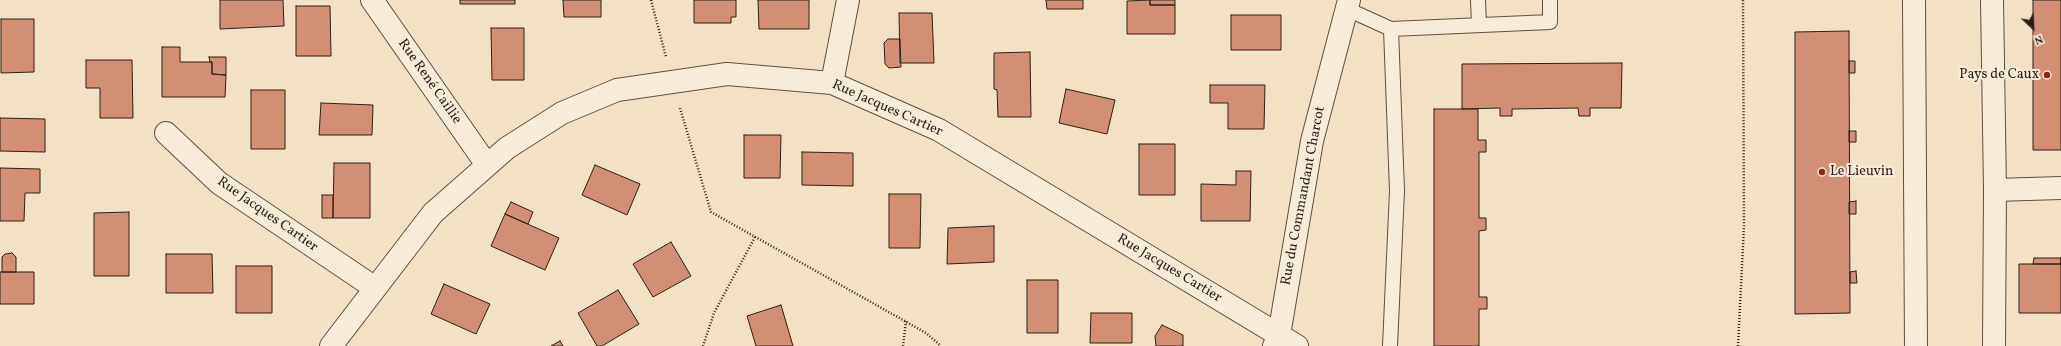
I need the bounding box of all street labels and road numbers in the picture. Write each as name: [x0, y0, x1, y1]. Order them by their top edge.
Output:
street label: Rue René Caillie: [393, 36, 465, 128]
street label: Rue Jacques Cartier: [829, 77, 945, 141]
street label: Rue du Commandant Charcot: [1278, 105, 1330, 287]
street label: Rue Jacques Cartier: [213, 174, 321, 256]
street label: Rue Jacques Cartier: [1114, 231, 1224, 307]

